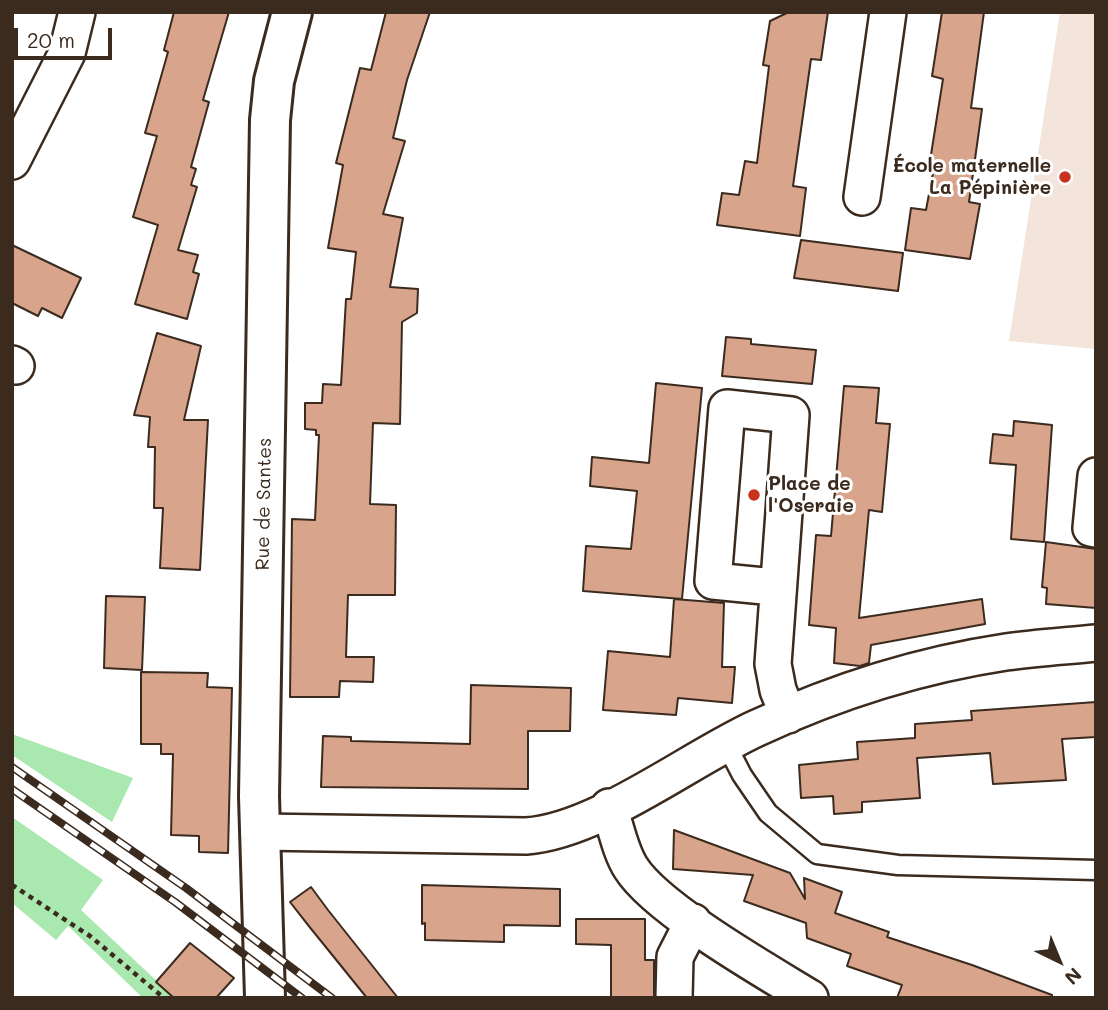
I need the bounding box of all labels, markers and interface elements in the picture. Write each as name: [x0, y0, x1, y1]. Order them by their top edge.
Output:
scale bar: [18, 14, 116, 58]
text: 20 m: [27, 26, 75, 53]
place label: École maternelle La Pépinière: [892, 155, 1051, 199]
marker: École maternelle La Pépinière: [1057, 169, 1073, 185]
street label: Rue de Santes: [251, 437, 277, 571]
place label: Place de l'Oseraie: [768, 473, 854, 517]
marker: Place de l'Oseraie: [746, 487, 762, 503]
north arrow: [1024, 926, 1094, 996]
text: N: [1060, 963, 1087, 991]

